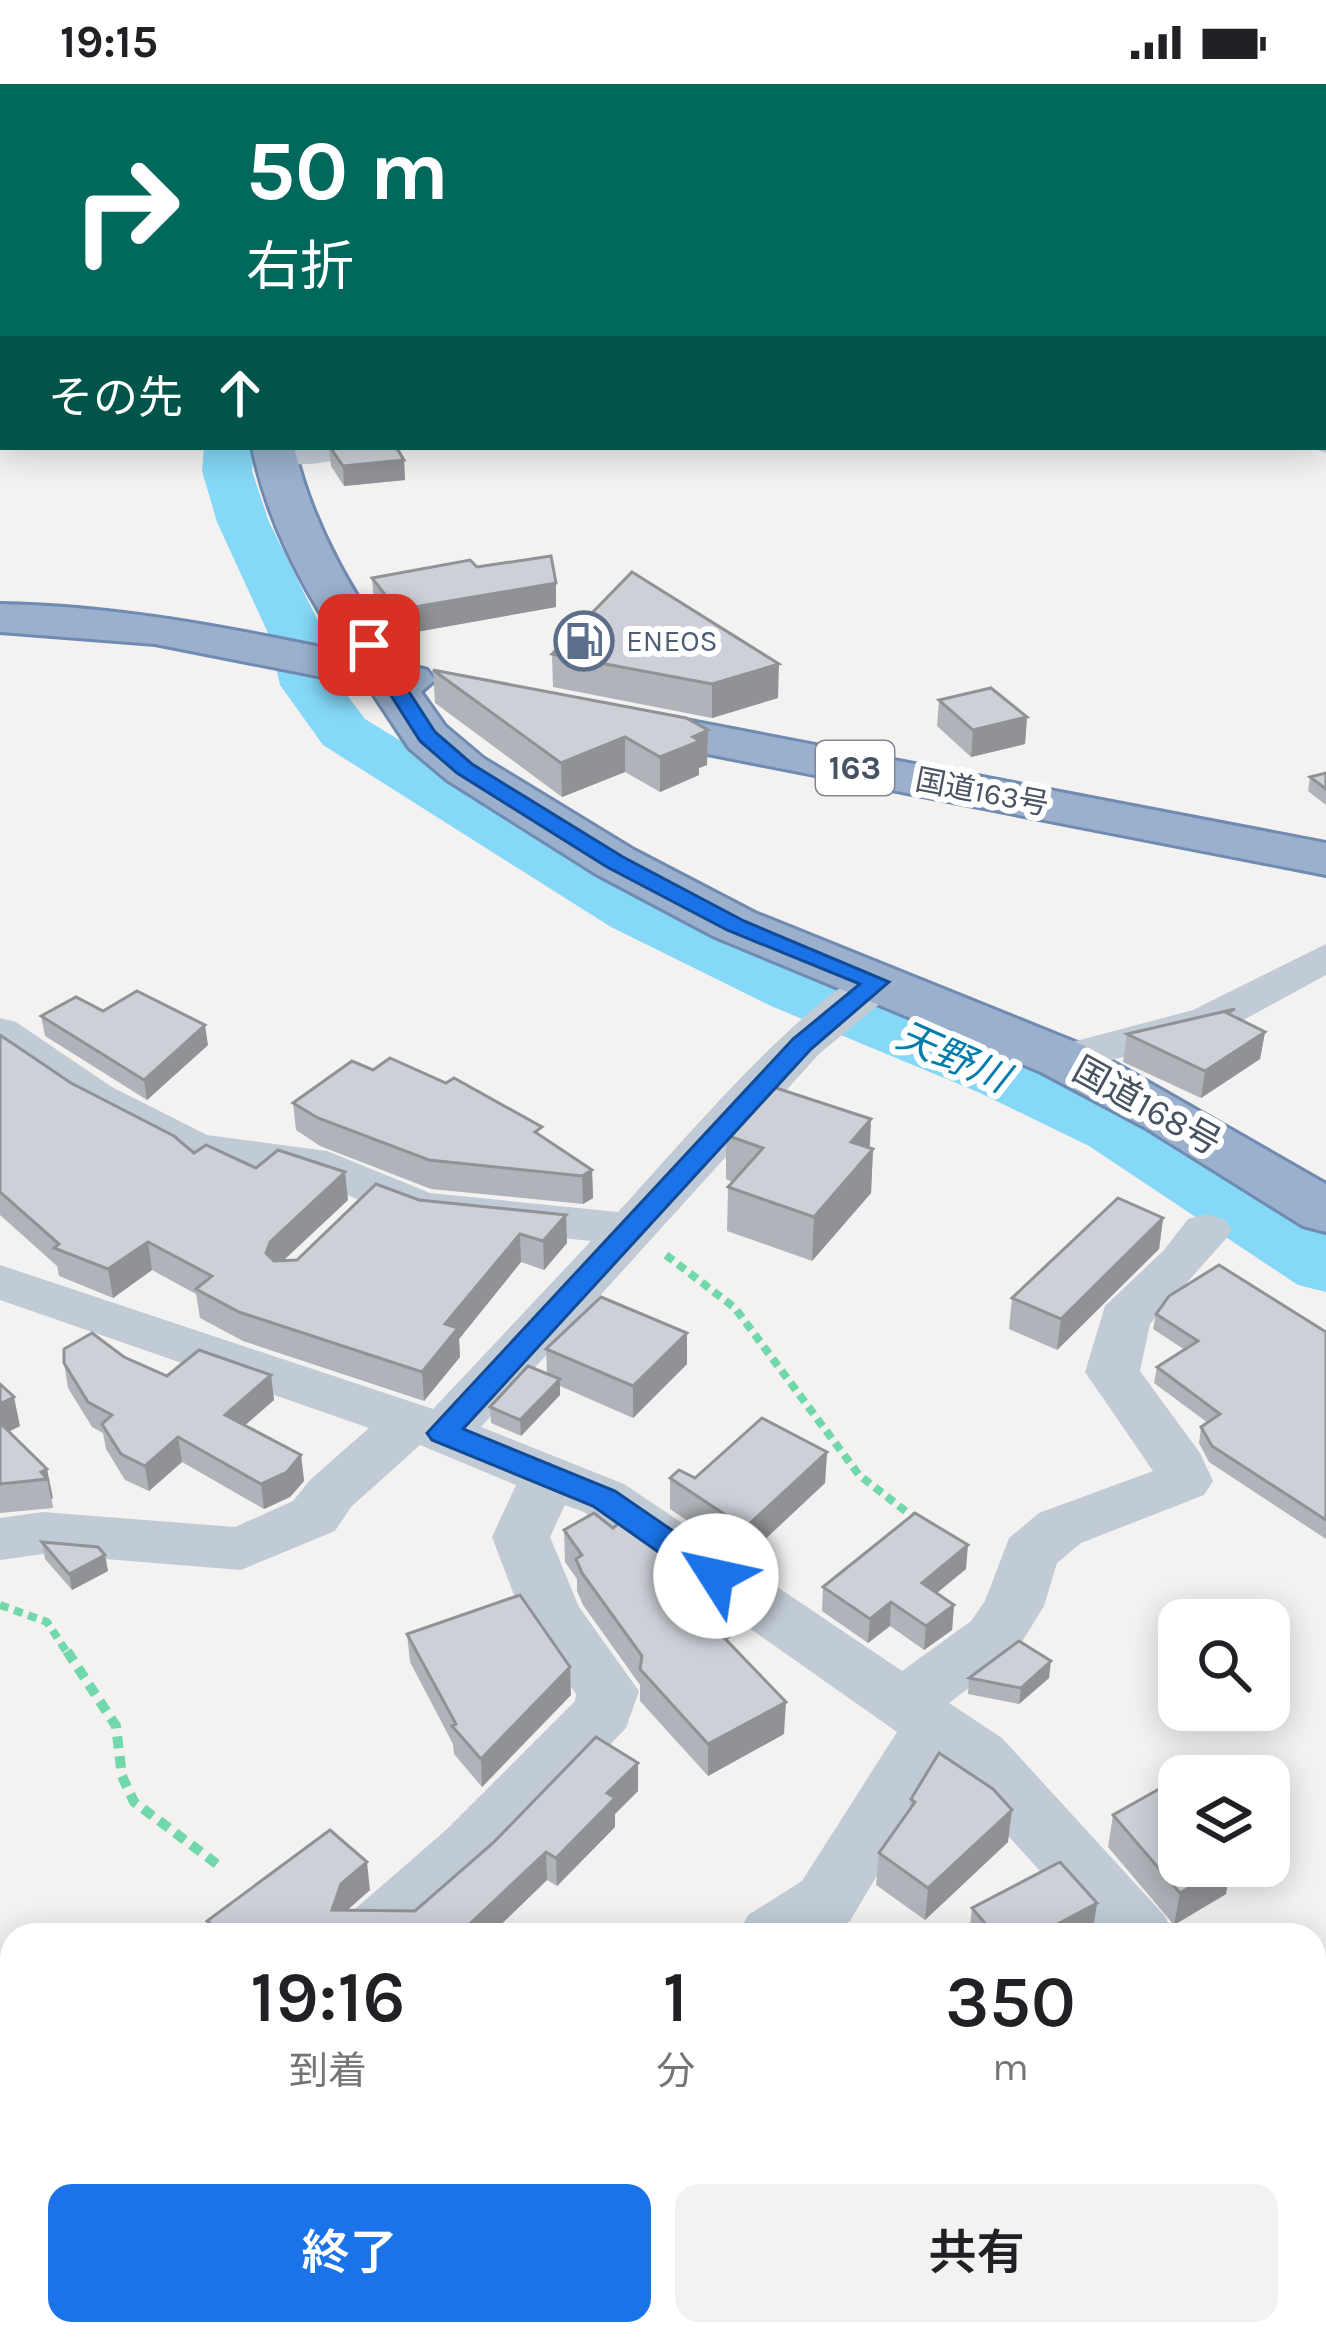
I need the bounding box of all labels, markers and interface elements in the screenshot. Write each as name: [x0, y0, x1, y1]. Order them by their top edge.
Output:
text: 19:15: [60, 16, 158, 68]
text: 50 m: [246, 122, 449, 220]
icon: right: [48, 132, 204, 288]
text: 右折: [246, 235, 354, 299]
icon: ahead: [207, 360, 273, 426]
text: その先: [48, 372, 183, 424]
pin: [318, 594, 420, 696]
fuel station icon: ENEOS: [553, 610, 615, 672]
icon: arrive: [336, 612, 402, 678]
place label: ENEOS: [626, 623, 718, 659]
road number: 163: [816, 741, 894, 795]
street label: 国道163号: [912, 761, 1052, 823]
water label: 天野川: [890, 1012, 1019, 1103]
street label: 国道168号: [1066, 1048, 1228, 1164]
position arrow: [653, 1513, 779, 1639]
map controls: [1158, 1599, 1290, 1887]
button: search: [1158, 1599, 1290, 1731]
button: layers: [1158, 1755, 1290, 1887]
text: 19:16: [250, 1955, 406, 2039]
text: 1: [663, 1955, 688, 2039]
text: 350: [945, 1960, 1076, 2044]
text: m: [992, 2044, 1029, 2090]
text: 到着: [289, 2048, 367, 2094]
text: 分: [656, 2048, 695, 2094]
button: 終了: [48, 2184, 651, 2322]
button: 共有: [675, 2184, 1278, 2322]

